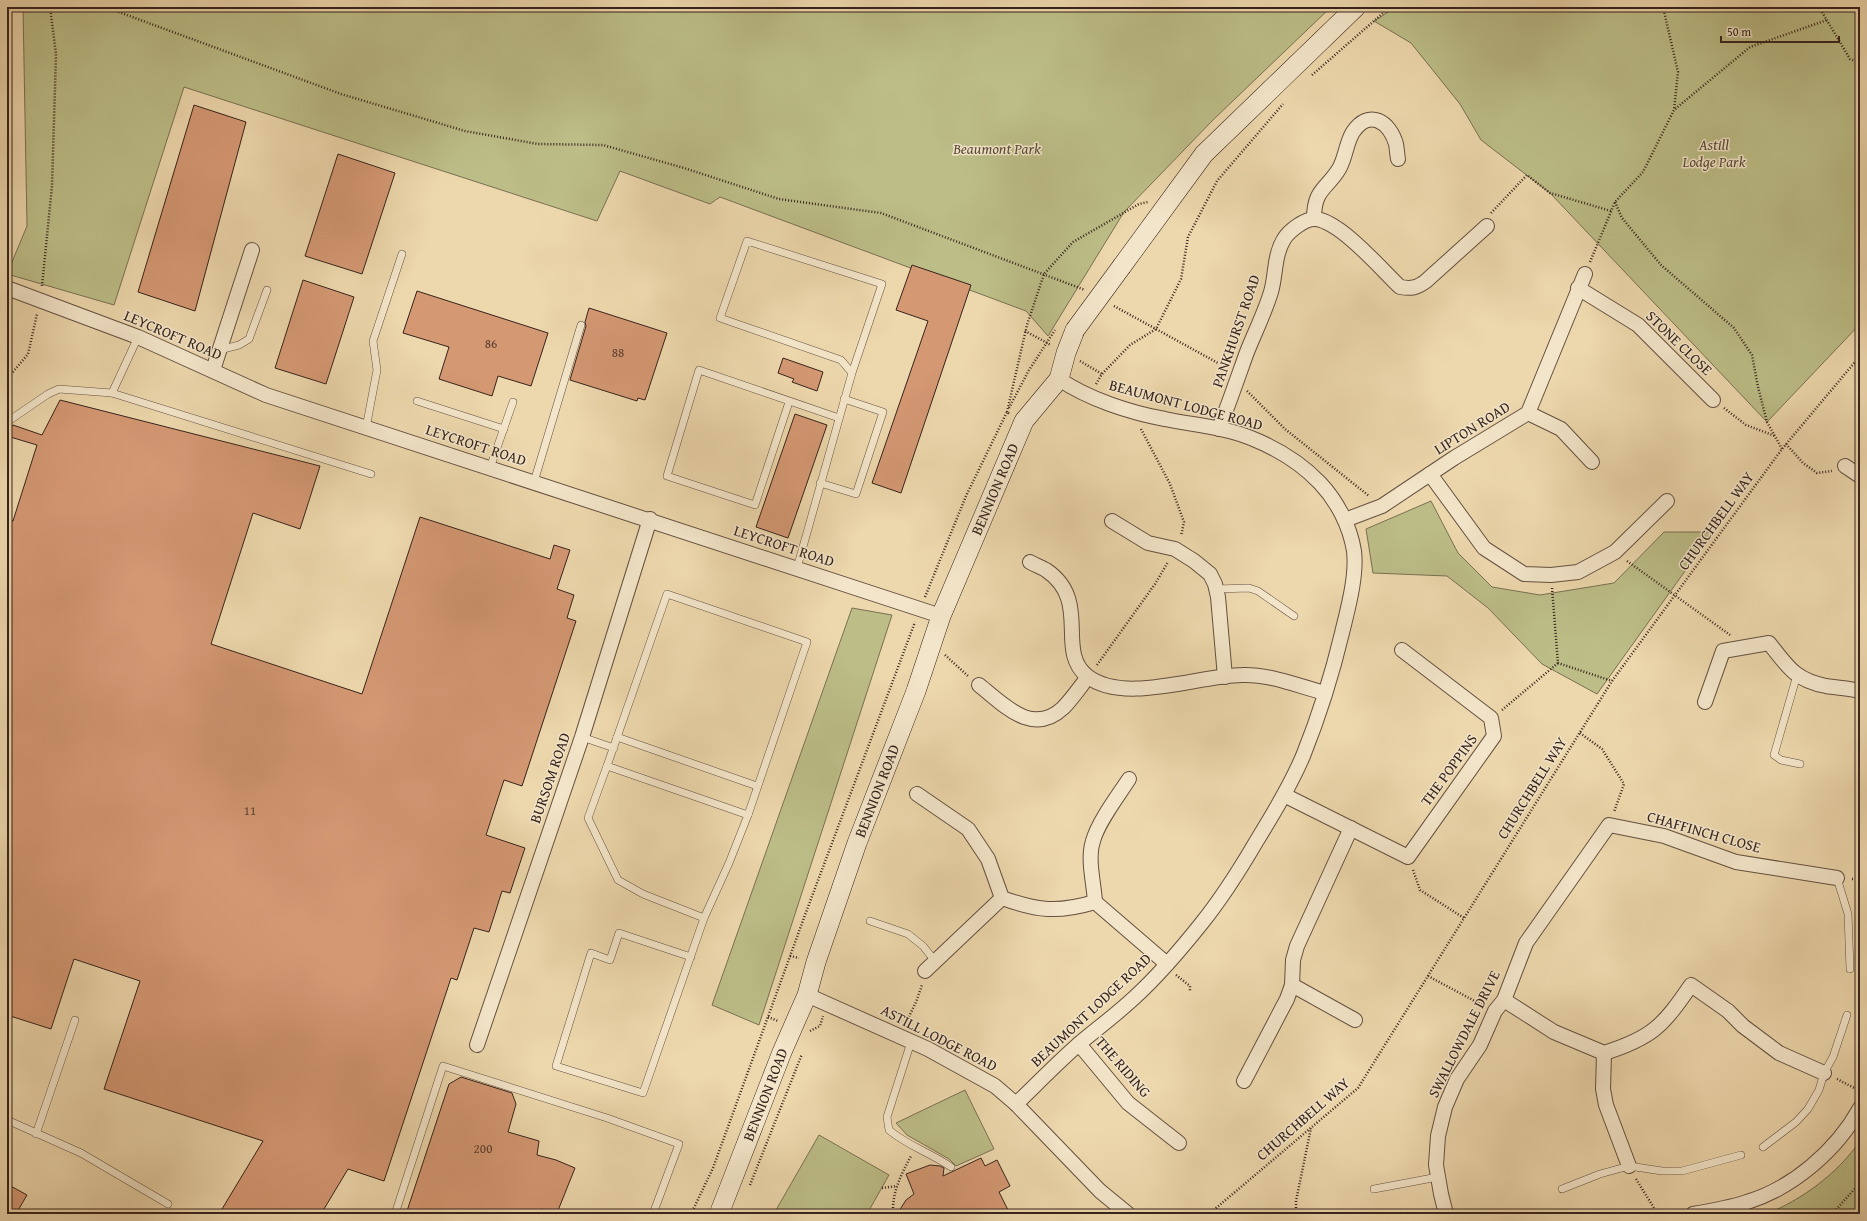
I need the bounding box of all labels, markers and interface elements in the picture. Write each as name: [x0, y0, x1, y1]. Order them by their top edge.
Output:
scale bar: [1721, 18, 1839, 44]
text: 50 m: [1727, 23, 1751, 40]
park label: Astill Lodge Park: [1681, 134, 1746, 172]
park label: Beaumont Park: [952, 138, 1041, 159]
street label: PANKHURST ROAD: [1206, 272, 1265, 390]
street label: LEYCROFT ROAD: [121, 304, 225, 365]
street label: STONE CLOSE: [1641, 306, 1718, 380]
house number: 86: [485, 334, 497, 353]
house number: 88: [612, 343, 624, 362]
street label: BEAUMONT LODGE ROAD: [1107, 374, 1265, 435]
street label: LIPTON ROAD: [1430, 396, 1514, 459]
street label: LEYCROFT ROAD: [423, 418, 529, 471]
street label: BENNION ROAD: [966, 440, 1023, 538]
street label: CHURCHBELL WAY: [1673, 467, 1759, 574]
street label: LEYCROFT ROAD: [731, 519, 837, 572]
street label: THE POPPINS: [1415, 729, 1482, 810]
street label: BURSOM ROAD: [524, 730, 575, 826]
street label: CHURCHBELL WAY: [1492, 733, 1572, 843]
street label: BENNION ROAD: [849, 741, 904, 840]
house number: 11: [244, 801, 256, 820]
street label: CHAFFINCH CLOSE: [1645, 805, 1764, 858]
street label: BEAUMONT LODGE ROAD: [1026, 948, 1156, 1071]
street label: SWALLOWDALE DRIVE: [1422, 966, 1505, 1101]
street label: ASTILL LODGE ROAD: [877, 999, 1001, 1076]
street label: THE RIDING: [1091, 1032, 1156, 1102]
street label: BENNION ROAD: [737, 1045, 793, 1144]
street label: CHURCHBELL WAY: [1252, 1072, 1354, 1165]
house number: 200: [474, 1139, 492, 1158]

